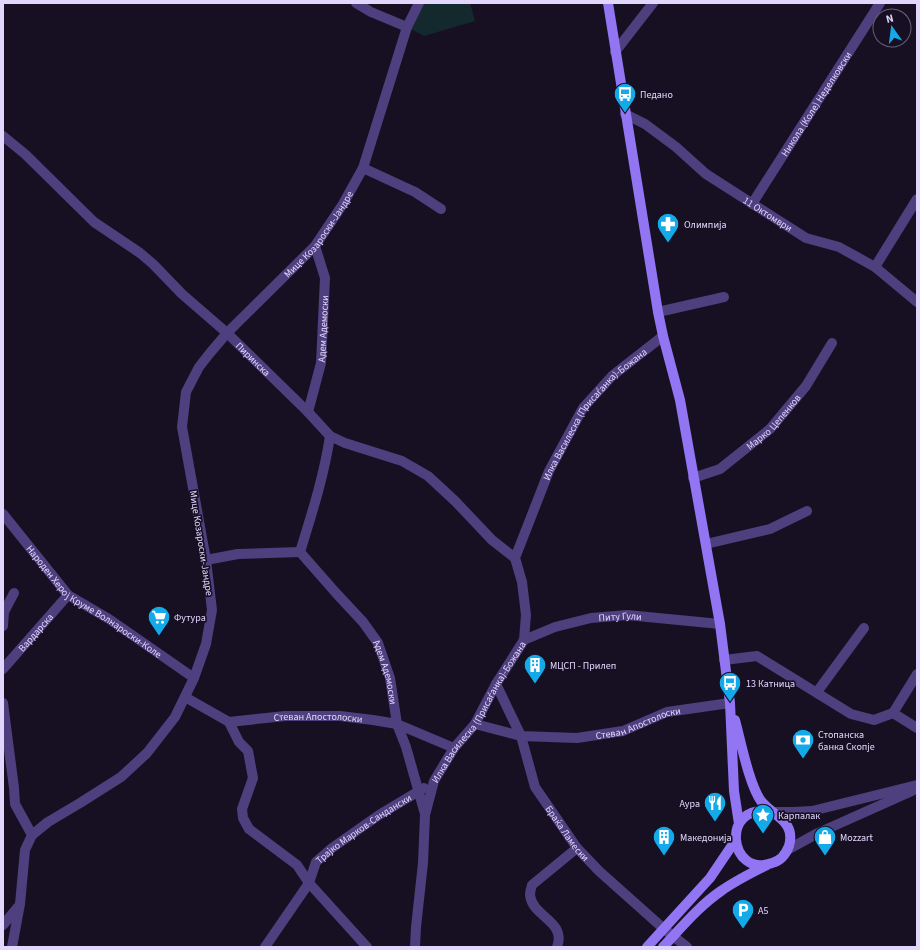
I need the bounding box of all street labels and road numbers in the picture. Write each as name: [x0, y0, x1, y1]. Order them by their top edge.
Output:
street label: Никола (Коле) Неделковски: [778, 49, 855, 159]
street label: Мице Козароски-Јандре: [281, 189, 357, 281]
street label: 11 Октомври: [740, 194, 795, 236]
street label: Адем Адемоски: [315, 295, 332, 363]
street label: Пиринска: [232, 339, 273, 380]
street label: Илка Василеска (Присаѓанка)-Божана: [540, 345, 650, 483]
street label: Марко Цепенков: [744, 391, 804, 453]
street label: Мице Козароски-Јандре: [186, 489, 216, 597]
street label: Народен Херој Круме Волнароски-Коле: [23, 542, 164, 662]
street label: Питу Гули: [598, 609, 642, 625]
street label: Вардарска: [15, 611, 57, 655]
street label: Адем Адемоски: [369, 637, 400, 706]
street label: Илка Василеска (Присаѓанка)-Божана: [428, 639, 529, 786]
street label: Стеван Апостолоски: [595, 704, 682, 743]
street label: Стеван Апостолоски: [273, 710, 363, 727]
street label: Трајко Марков-Сандански: [313, 791, 414, 867]
street label: Браќа Ламески: [542, 803, 592, 865]

